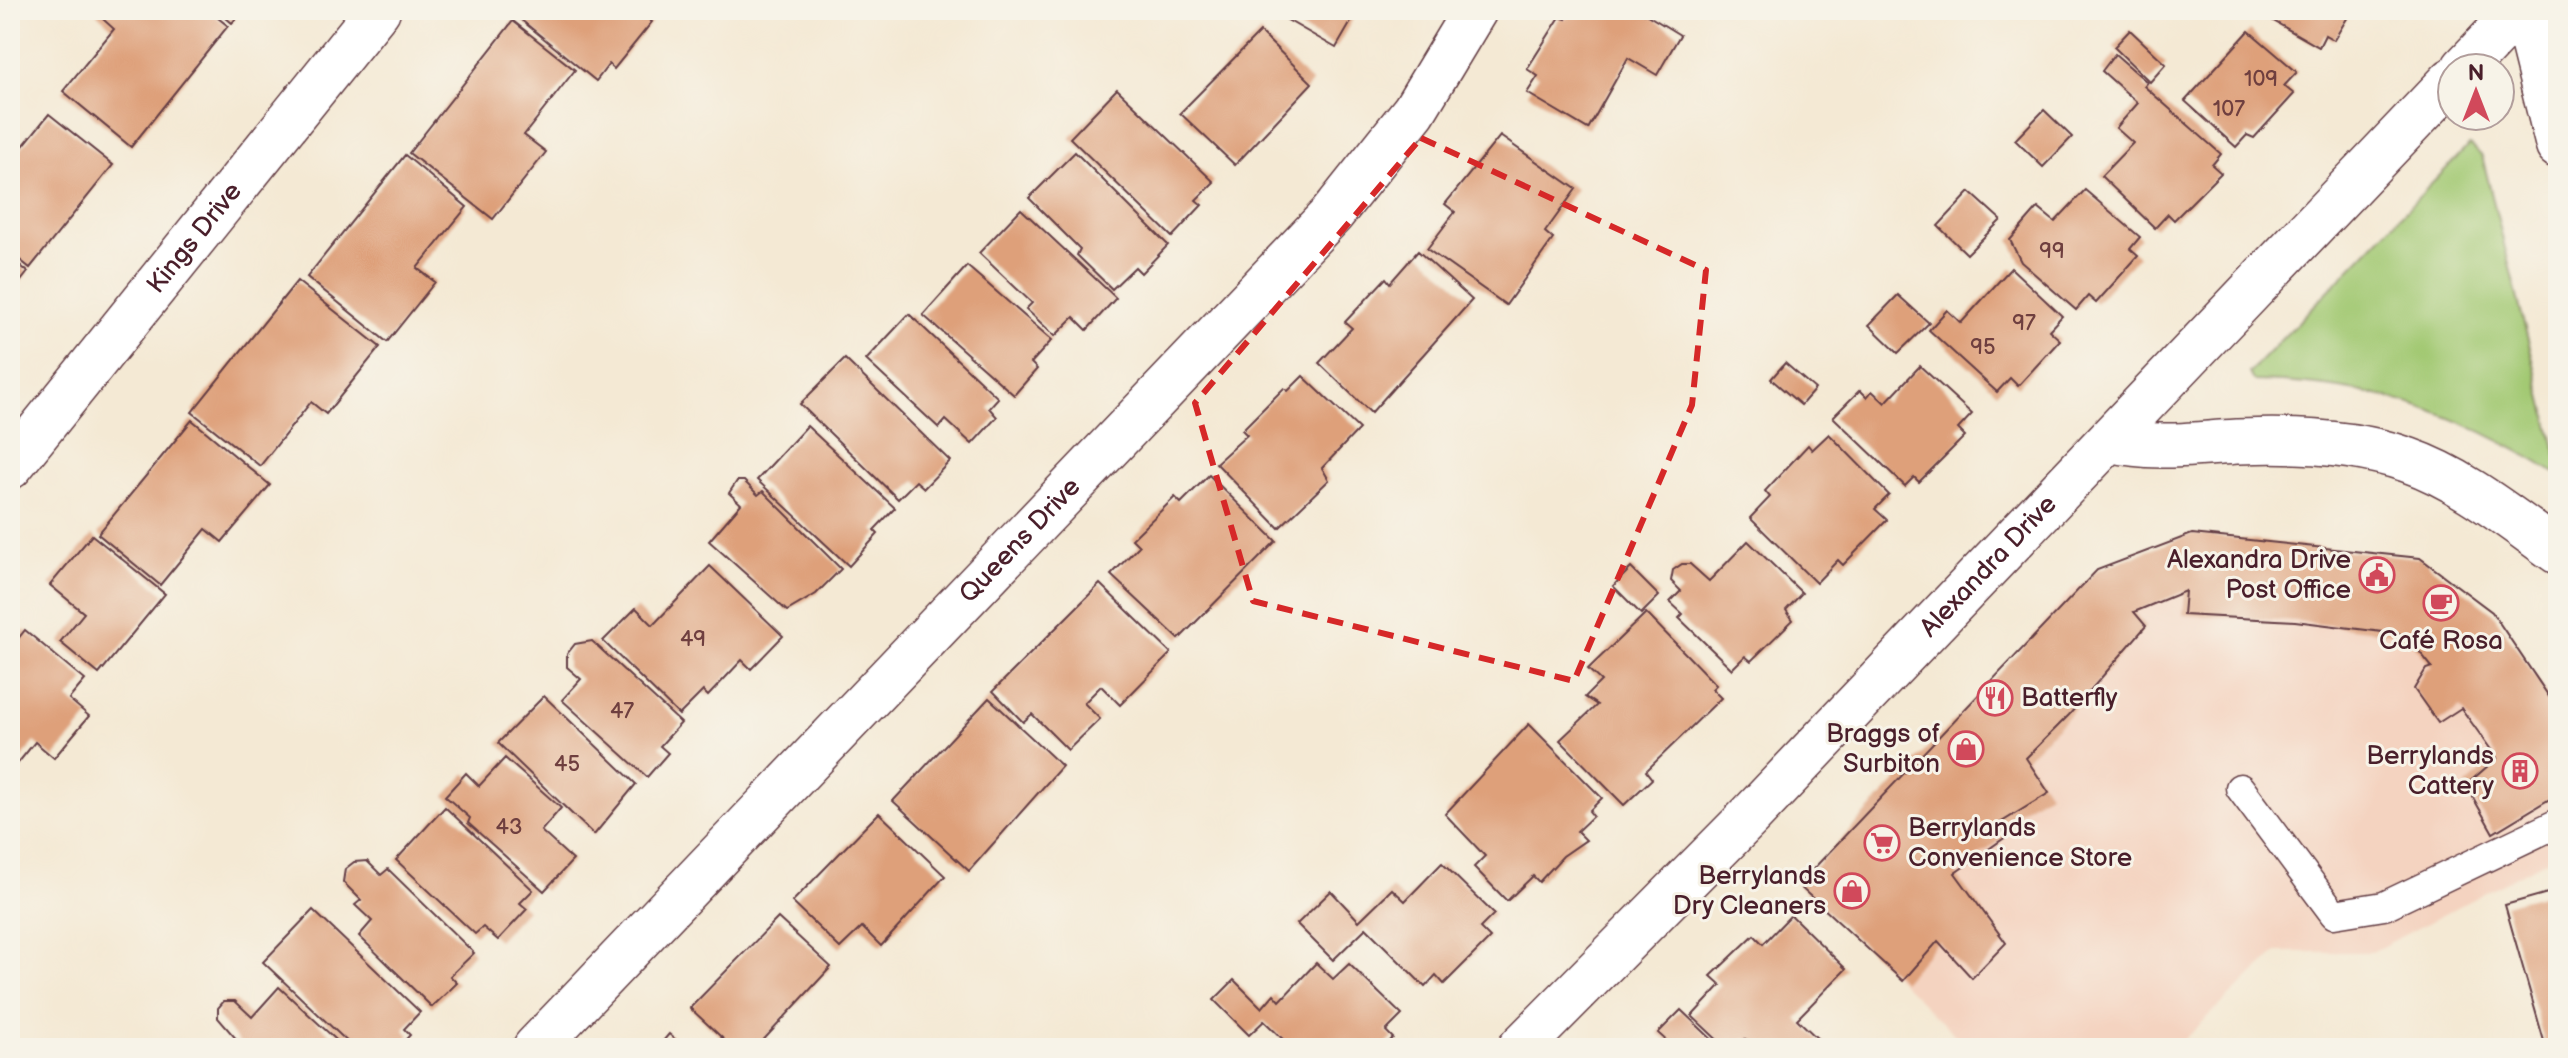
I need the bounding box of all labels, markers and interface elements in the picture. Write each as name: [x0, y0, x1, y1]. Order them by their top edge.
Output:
north arrow: [2436, 52, 2516, 132]
text: N: [2468, 60, 2484, 87]
house number: 109: [2244, 66, 2278, 93]
house number: 107: [2213, 96, 2245, 123]
street label: Kings Drive: [140, 176, 248, 300]
house number: 99: [2039, 238, 2065, 265]
house number: 97: [2012, 310, 2036, 337]
house number: 95: [1970, 334, 1996, 361]
street label: Queens Drive: [953, 471, 1087, 610]
street label: Alexandra Drive: [1914, 489, 2063, 643]
place label: Alexandra Drive Post Office: [2167, 545, 2351, 606]
public building icon: Alexandra Drive Post Office: [2358, 556, 2396, 594]
cafe icon: Café Rosa: [2422, 584, 2460, 622]
house number: 49: [680, 626, 706, 653]
place label: Café Rosa: [2379, 626, 2503, 657]
restaurant icon: Batterfly: [1976, 679, 2014, 717]
place label: Batterfly: [2021, 683, 2118, 714]
house number: 47: [610, 698, 634, 725]
place label: Braggs of Surbiton: [1826, 719, 1940, 780]
shop icon: Braggs of Surbiton: [1947, 730, 1985, 768]
place label: Berrylands Cattery: [2366, 741, 2494, 802]
house number: 45: [554, 751, 580, 778]
building icon: Berrylands Cattery: [2501, 752, 2539, 790]
place label: Berrylands Convenience Store: [1908, 813, 2132, 874]
house number: 43: [496, 814, 522, 841]
supermarket icon: Berrylands Convenience Store: [1863, 824, 1901, 862]
place label: Berrylands Dry Cleaners: [1673, 861, 1826, 922]
shop icon: Berrylands Dry Cleaners: [1833, 872, 1871, 910]

